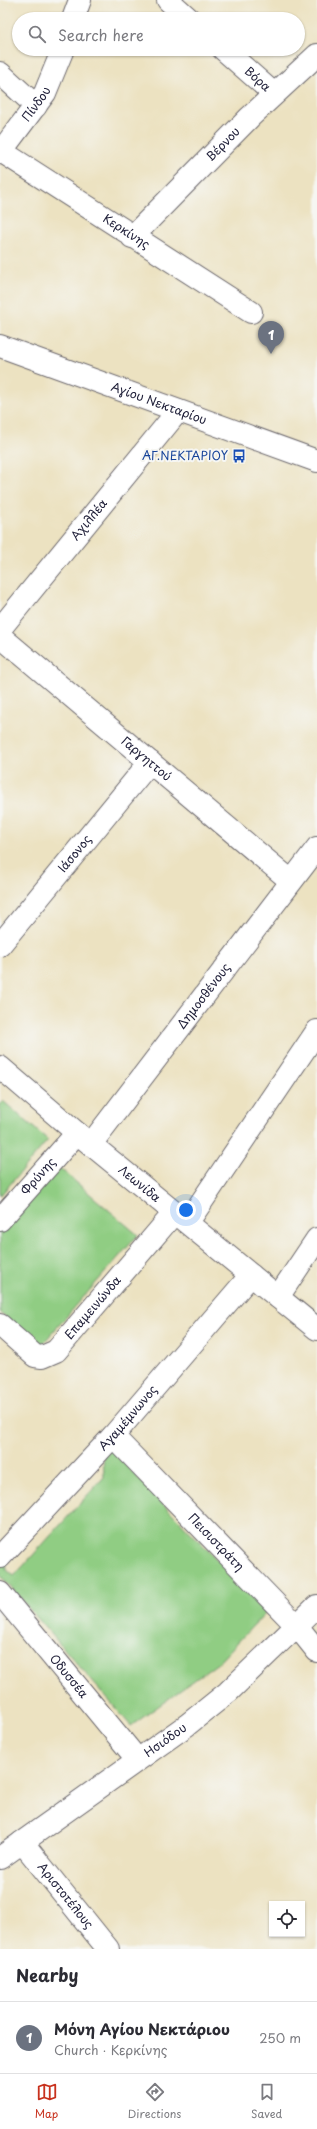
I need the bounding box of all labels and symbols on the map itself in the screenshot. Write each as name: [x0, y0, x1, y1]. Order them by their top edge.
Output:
street label: Βόρα: [241, 62, 275, 95]
street label: Πίνδου: [17, 84, 55, 125]
street label: Βέρνου: [201, 122, 244, 165]
street label: Κερκίνης: [100, 209, 154, 253]
pin: 1: [258, 321, 284, 354]
street label: Αγίου Νεκταρίου: [109, 377, 210, 428]
place label: ΑΓ.ΝΕΚΤΑΡΙΟΥ: [142, 446, 228, 464]
bus stop icon: ΑΓ.ΝΕΚΤΑΡΙΟΥ: [231, 448, 247, 464]
street label: Αχιλλέα: [66, 494, 111, 544]
street label: Γαργηττού: [118, 732, 176, 785]
street label: Ιάσονος: [53, 830, 95, 876]
street label: Δημοσθένους: [172, 959, 234, 1032]
street label: Φρύνης: [16, 1153, 59, 1199]
street label: Λεωνίδα: [115, 1160, 165, 1206]
your location: [176, 1200, 196, 1220]
street label: Επαμεινώνδα: [60, 1271, 125, 1343]
street label: Αγαμέμνωνος: [94, 1381, 161, 1454]
street label: Πεισιστράτη: [185, 1509, 249, 1574]
street label: Οδυσσέα: [46, 1650, 93, 1702]
street label: Ησιόδου: [140, 1718, 190, 1761]
street label: Αριστοτέλους: [34, 1858, 98, 1932]

